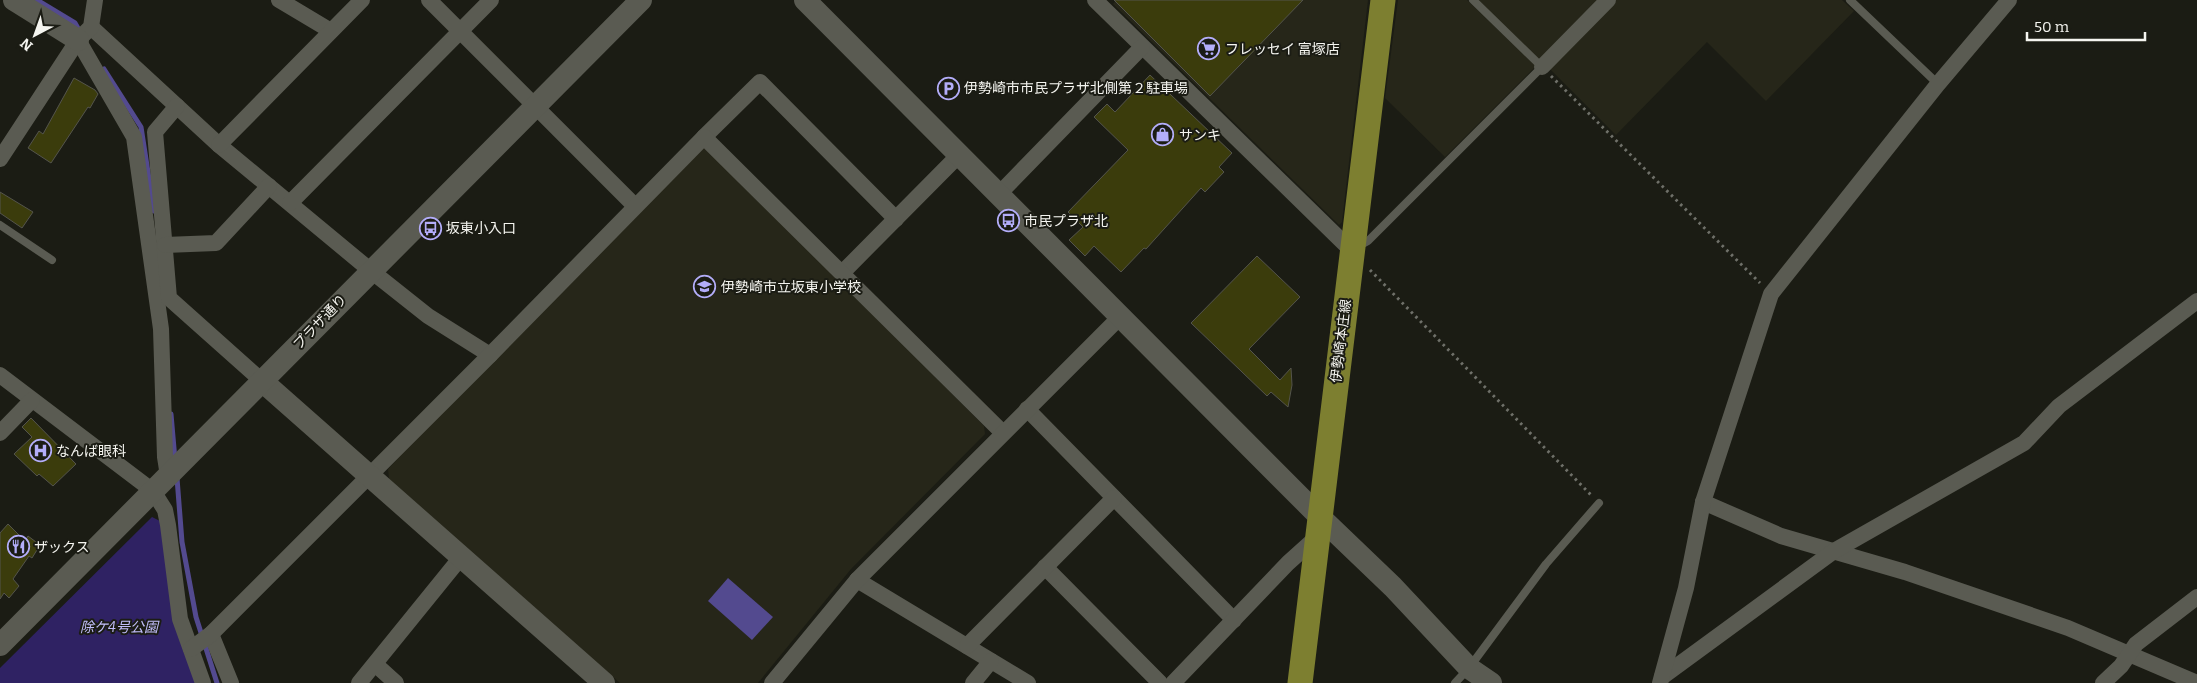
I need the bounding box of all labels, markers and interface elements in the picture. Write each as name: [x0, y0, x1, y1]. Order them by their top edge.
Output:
north arrow: [10, 10, 60, 60]
scale bar: [2027, 10, 2144, 42]
text: 50 m: [2034, 18, 2070, 36]
text: N: [17, 34, 36, 54]
supermarket icon: フレッセイ 富塚店: [1197, 37, 1221, 61]
place label: フレッセイ 富塚店: [1225, 41, 1340, 58]
parking icon: 伊勢崎市市民プラザ北側第２駐車場: [936, 76, 960, 100]
place label: 伊勢崎市市民プラザ北側第２駐車場: [964, 80, 1188, 97]
shop icon: サンキ: [1151, 123, 1175, 147]
place label: サンキ: [1179, 127, 1221, 144]
bus stop icon: 市民プラザ北: [996, 209, 1020, 233]
place label: 市民プラザ北: [1024, 213, 1108, 230]
bus stop icon: 坂東小入口: [418, 216, 442, 240]
place label: 坂東小入口: [446, 220, 516, 237]
school or university icon: 伊勢崎市立坂東小学校: [693, 275, 717, 299]
place label: 伊勢崎市立坂東小学校: [721, 279, 861, 296]
street label: プラザ通り: [290, 291, 350, 353]
street label: 伊勢崎本庄線: [1327, 298, 1355, 384]
hospital icon: なんば眼科: [28, 439, 52, 463]
place label: なんば眼科: [56, 443, 126, 460]
restaurant icon: ザックス: [6, 535, 30, 559]
place label: ザックス: [34, 539, 90, 556]
park label: 除ケ4号公園: [80, 619, 160, 636]

